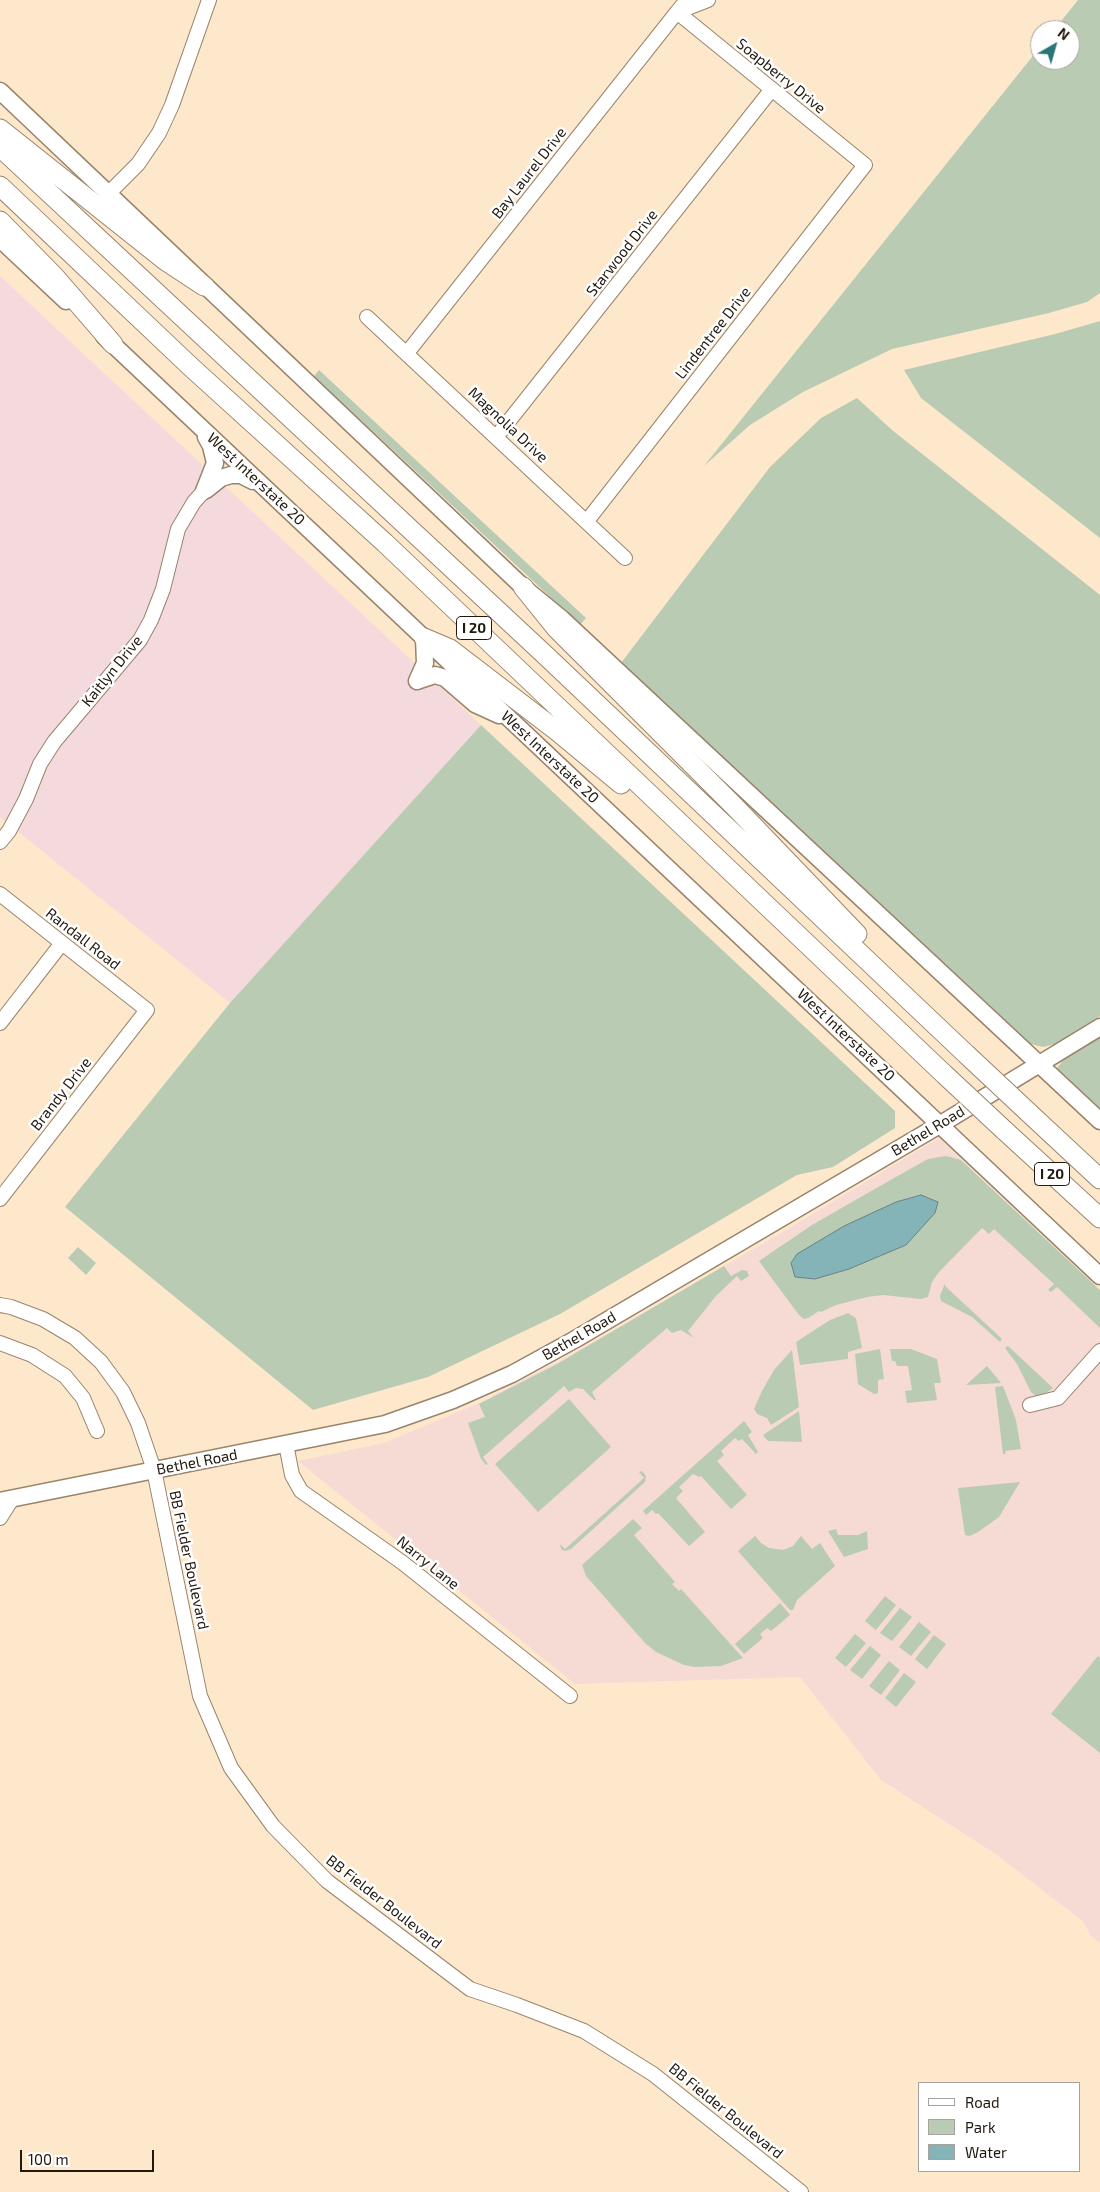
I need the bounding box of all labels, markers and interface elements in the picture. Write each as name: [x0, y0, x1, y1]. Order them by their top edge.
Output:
north arrow: [1030, 20, 1080, 70]
text: N: [1055, 24, 1073, 43]
street label: Soapberry Drive: [733, 35, 829, 117]
street label: Bay Laurel Drive: [488, 124, 570, 222]
street label: Starwood Drive: [583, 206, 661, 300]
street label: Lindentree Drive: [671, 283, 755, 383]
street label: Magnolia Drive: [464, 384, 552, 466]
street label: West Interstate 20: [203, 429, 309, 529]
road number: I 20: [456, 616, 492, 640]
street label: Kaitlyn Drive: [78, 632, 146, 710]
street label: West Interstate 20: [497, 707, 603, 807]
street label: Randall Road: [42, 904, 124, 974]
street label: West Interstate 20: [793, 985, 899, 1085]
street label: Brandy Drive: [27, 1054, 95, 1134]
street label: Bethel Road: [888, 1102, 968, 1160]
road number: I 20: [1034, 1162, 1070, 1186]
street label: Bethel Road: [539, 1308, 619, 1364]
street label: Bethel Road: [155, 1445, 239, 1479]
street label: BB Fielder Boulevard: [165, 1489, 213, 1631]
street label: Narry Lane: [393, 1532, 463, 1594]
street label: BB Fielder Boulevard: [323, 1851, 445, 1953]
street label: BB Fielder Boulevard: [665, 2059, 787, 2163]
legend: [918, 2082, 1080, 2172]
text: Road: [965, 2093, 1000, 2111]
text: Park: [965, 2118, 996, 2136]
scale bar: [22, 2140, 156, 2172]
text: Water: [965, 2143, 1007, 2161]
text: 100 m: [28, 2150, 69, 2168]

